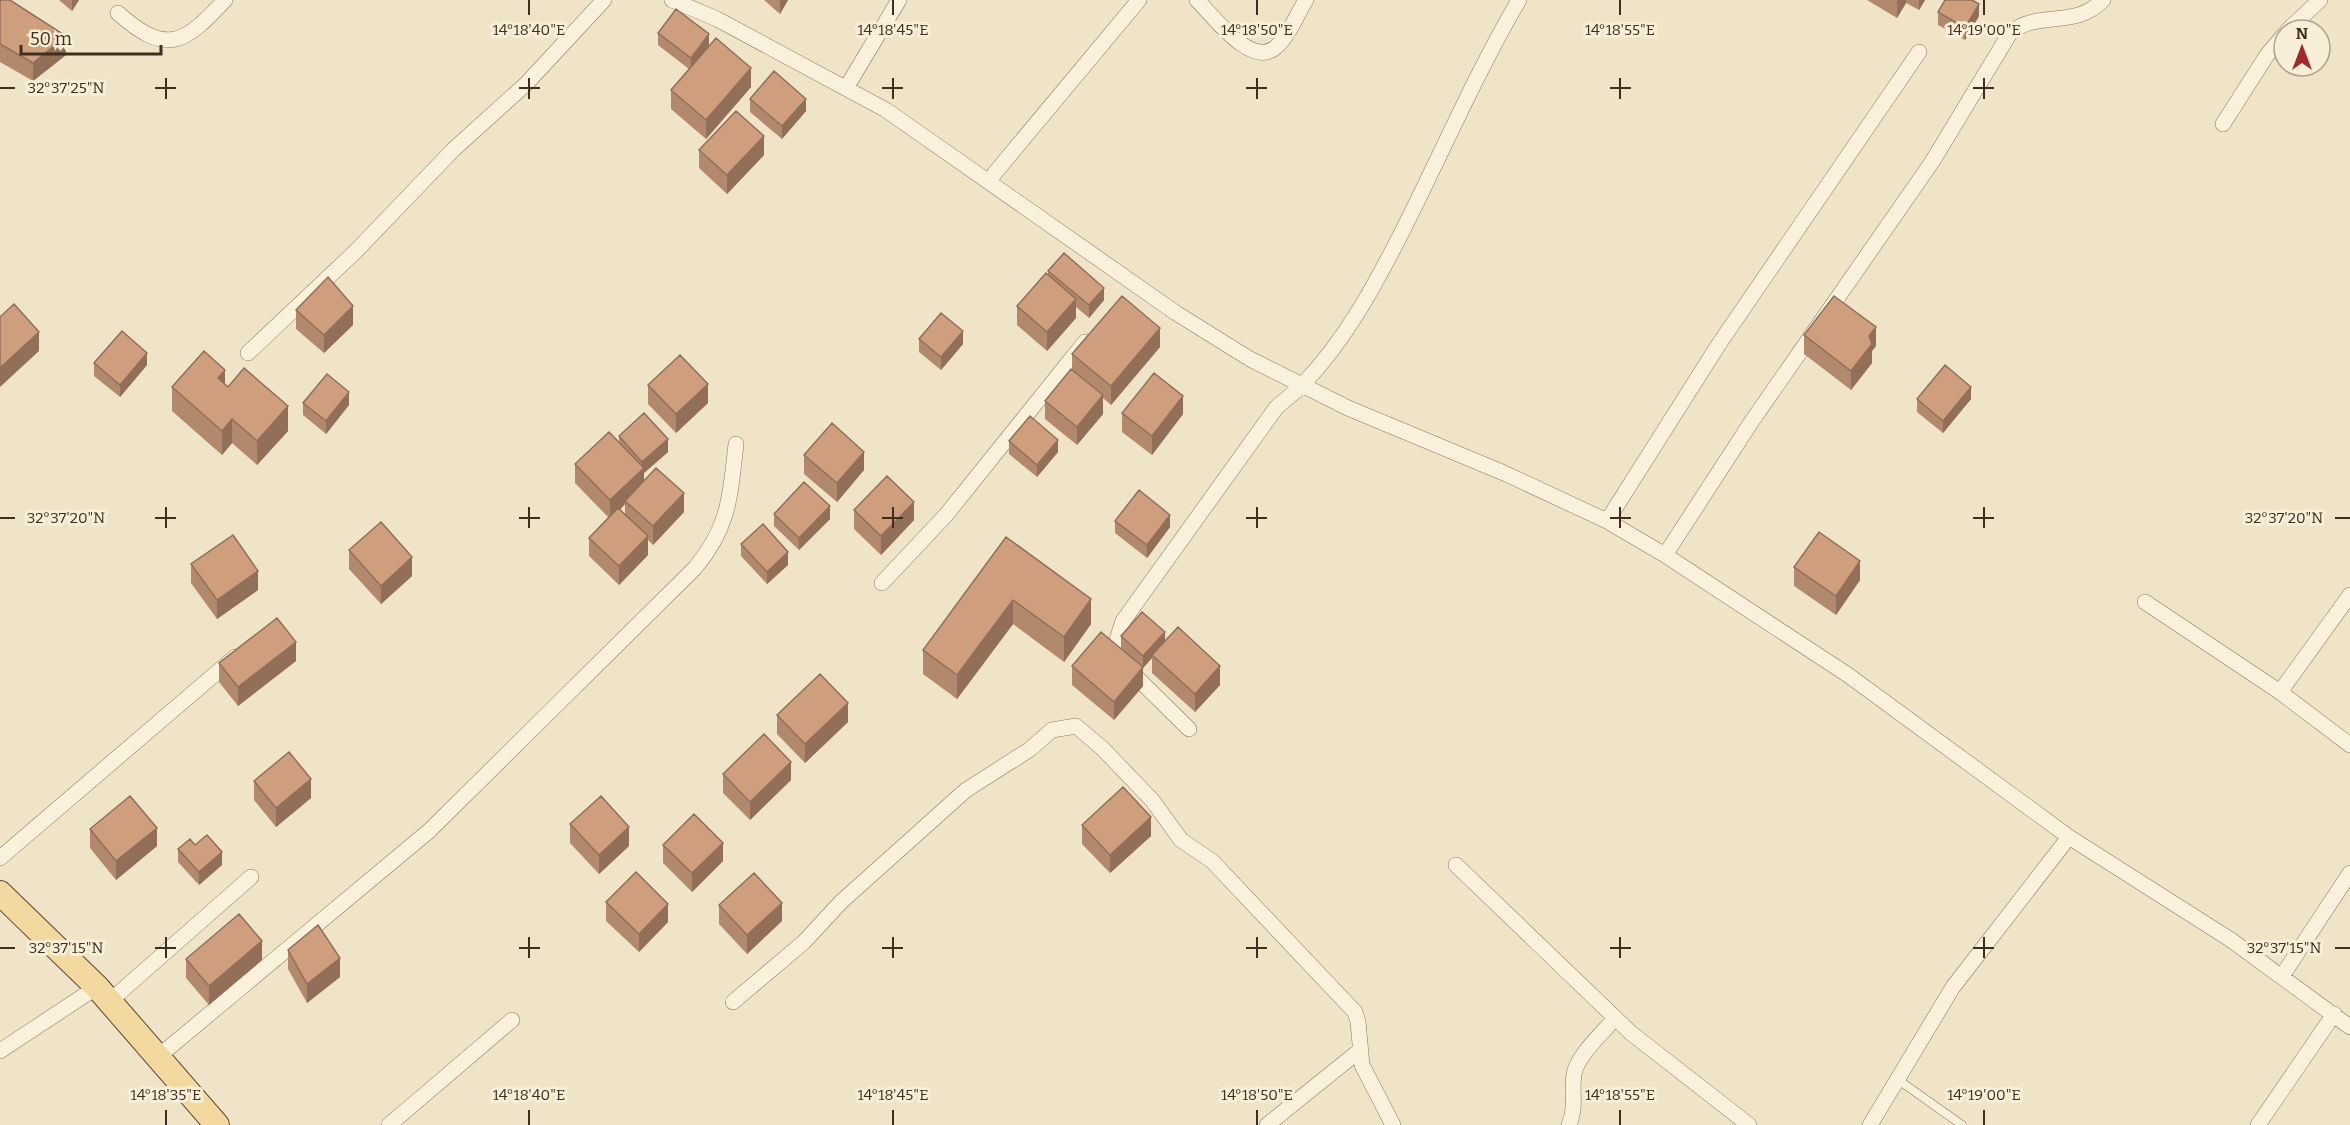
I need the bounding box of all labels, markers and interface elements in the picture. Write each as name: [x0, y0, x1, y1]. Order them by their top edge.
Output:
scale bar: [21, 18, 160, 56]
north arrow: [2272, 18, 2332, 78]
text: 14°18'40"E: [493, 21, 565, 39]
text: 14°18'45"E: [858, 21, 928, 39]
text: 14°18'50"E: [1221, 21, 1293, 39]
text: 14°18'55"E: [1585, 21, 1655, 39]
text: 14°19'00"E: [1947, 21, 2021, 39]
text: N: [2296, 24, 2308, 43]
text: 50 m: [30, 28, 72, 50]
text: 32°37'25"N: [28, 79, 105, 97]
text: 32°37'20"N: [27, 509, 105, 527]
text: 32°37'20"N: [2245, 509, 2323, 527]
text: 32°37'15"N: [29, 939, 103, 957]
text: 32°37'15"N: [2247, 939, 2321, 957]
text: 14°18'35"E: [131, 1086, 201, 1104]
text: 14°18'40"E: [493, 1086, 565, 1104]
text: 14°18'45"E: [858, 1086, 928, 1104]
text: 14°18'50"E: [1221, 1086, 1293, 1104]
text: 14°18'55"E: [1585, 1086, 1655, 1104]
text: 14°19'00"E: [1947, 1086, 2021, 1104]

